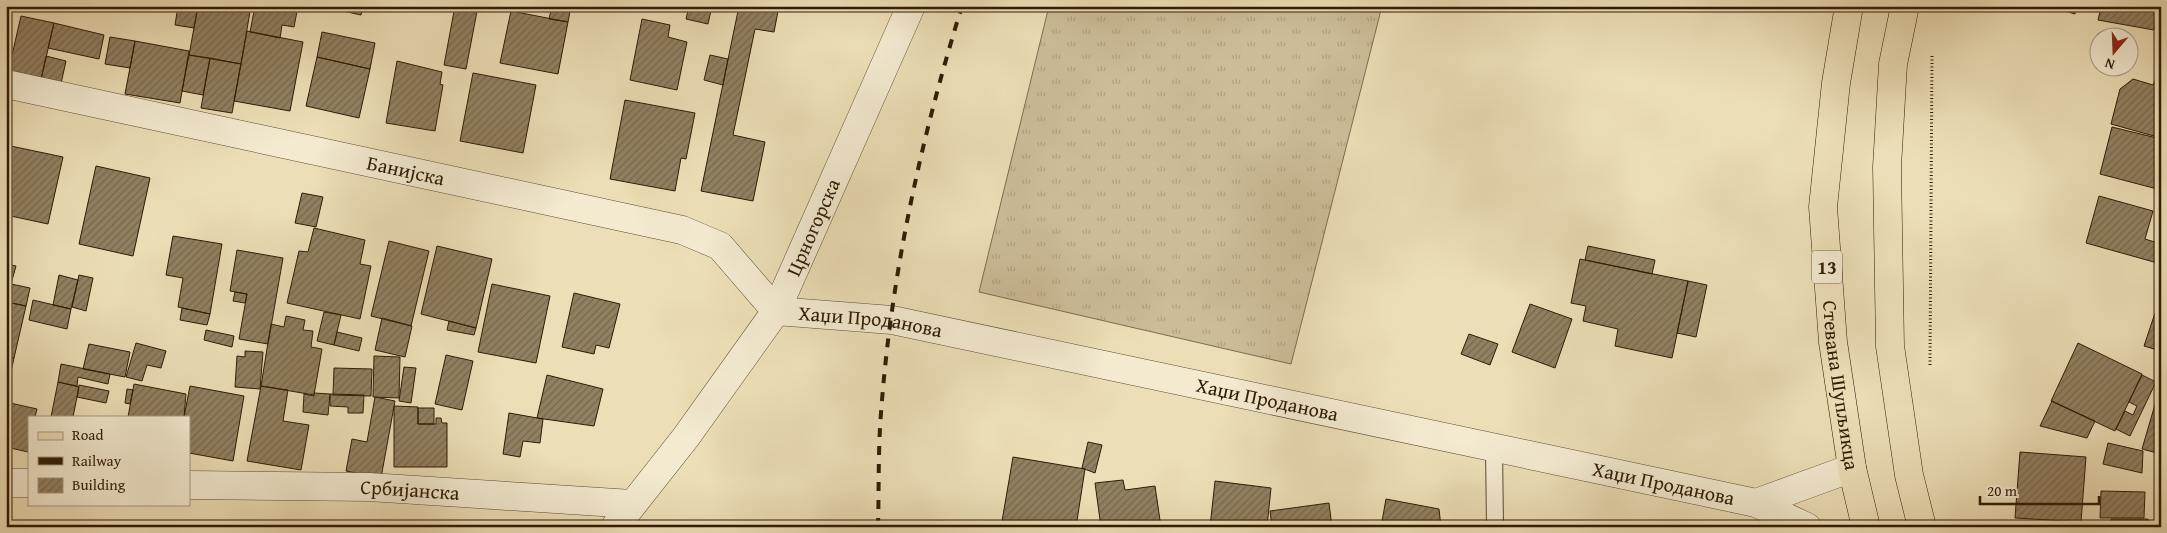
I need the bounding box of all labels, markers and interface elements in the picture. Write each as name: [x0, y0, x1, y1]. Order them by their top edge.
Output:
north arrow: [2090, 28, 2140, 78]
text: N: [2101, 53, 2117, 75]
street label: Банијска: [364, 147, 448, 192]
street label: Црногорска: [778, 173, 847, 280]
road number: 13: [1812, 250, 1842, 284]
street label: Хаџи Проданова: [797, 298, 946, 344]
street label: Стевана Шупљикца: [1816, 299, 1867, 472]
street label: Хаџи Проданова: [1194, 370, 1342, 428]
legend: [28, 416, 190, 506]
text: Road: [72, 424, 103, 445]
text: Railway: [72, 450, 122, 471]
street label: Хаџи Проданова: [1590, 454, 1738, 512]
street label: Србијанска: [360, 472, 461, 507]
scale bar: [1980, 473, 2098, 505]
text: Building: [72, 474, 126, 495]
text: 20 m: [1987, 480, 2018, 501]

